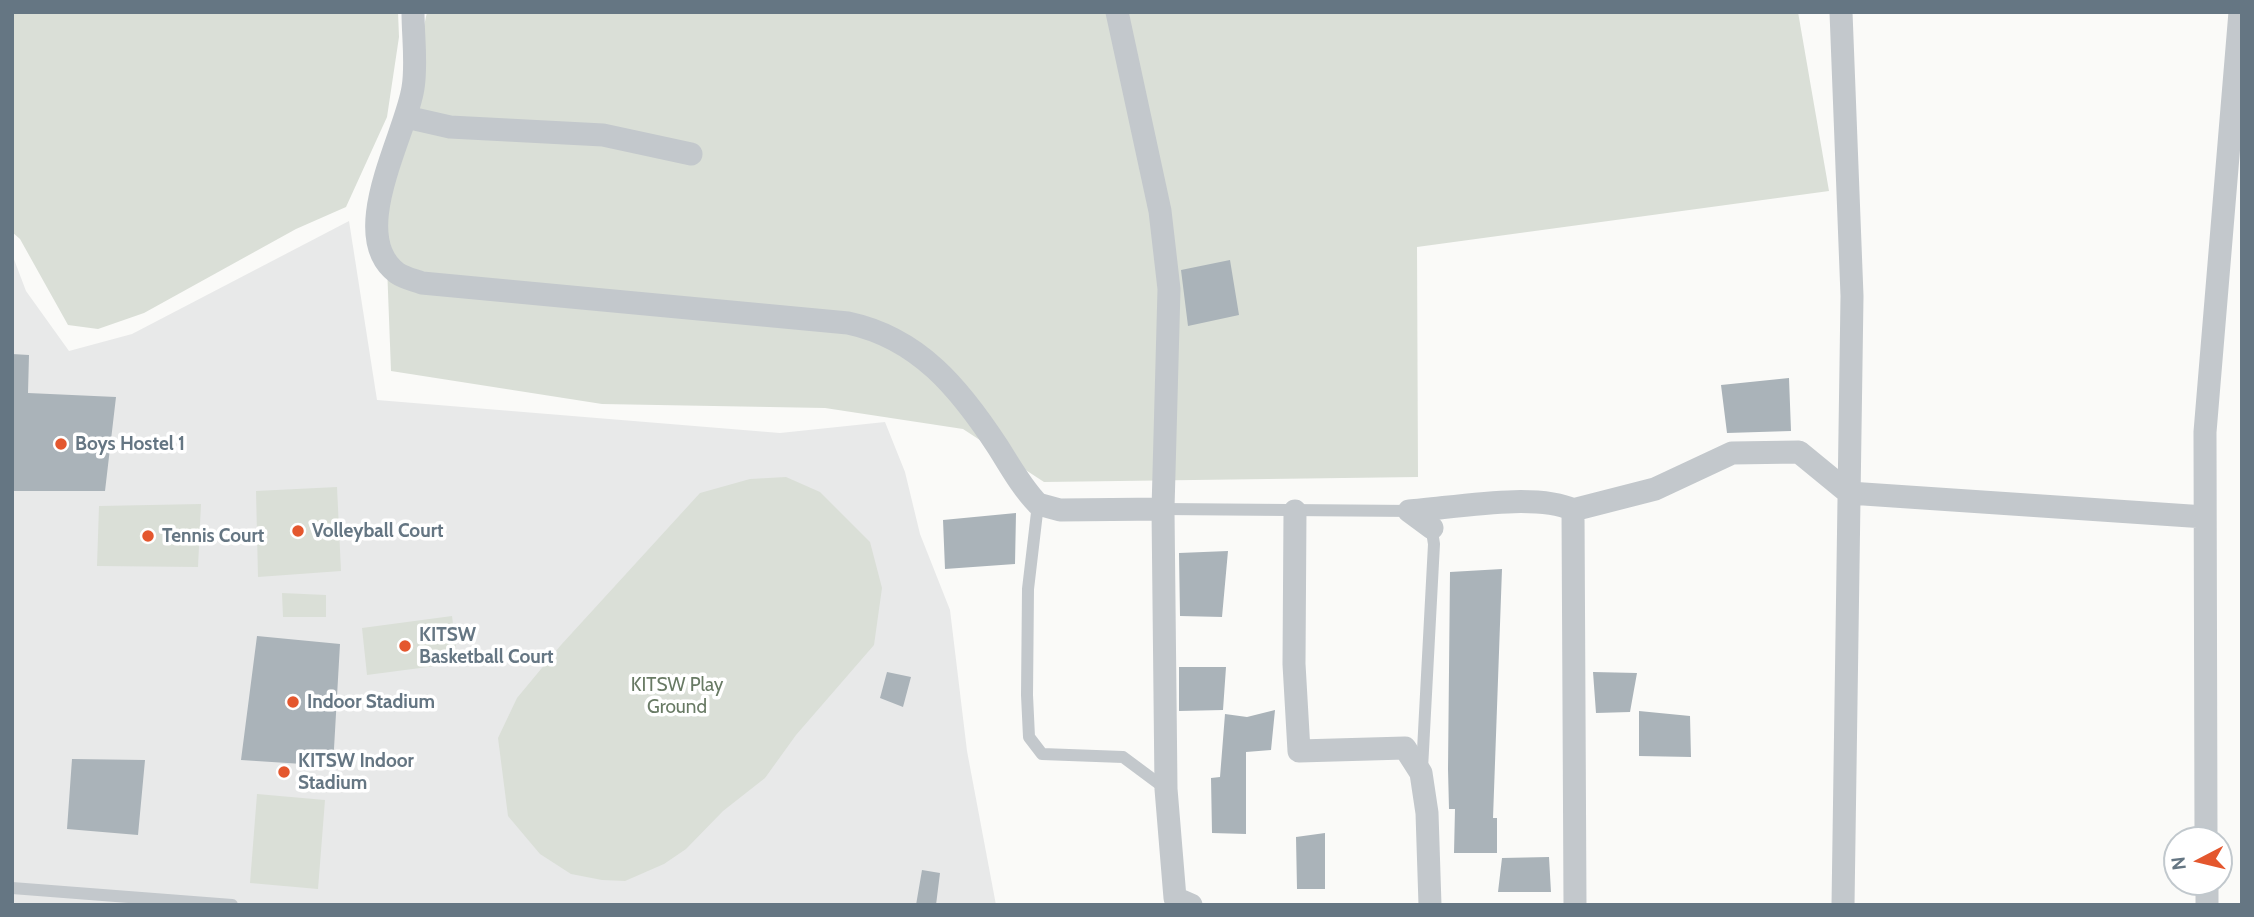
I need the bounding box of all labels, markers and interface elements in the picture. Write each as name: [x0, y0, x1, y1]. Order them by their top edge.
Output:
place label: Boys Hostel 1: [75, 433, 185, 455]
marker: Boys Hostel 1: [53, 436, 69, 452]
place label: Volleyball Court: [312, 520, 443, 542]
marker: Volleyball Court: [290, 523, 306, 539]
place label: Tennis Court: [162, 525, 264, 547]
marker: Tennis Court: [140, 528, 156, 544]
place label: KITSW Basketball Court: [419, 624, 554, 668]
marker: KITSW Basketball Court: [397, 638, 413, 654]
park label: KITSW Play Ground: [631, 674, 723, 718]
place label: Indoor Stadium: [307, 691, 435, 713]
marker: Indoor Stadium: [285, 694, 301, 710]
place label: KITSW Indoor Stadium: [298, 750, 414, 794]
marker: KITSW Indoor Stadium: [276, 764, 292, 780]
north arrow: [2163, 826, 2233, 896]
text: N: [2166, 855, 2191, 871]

